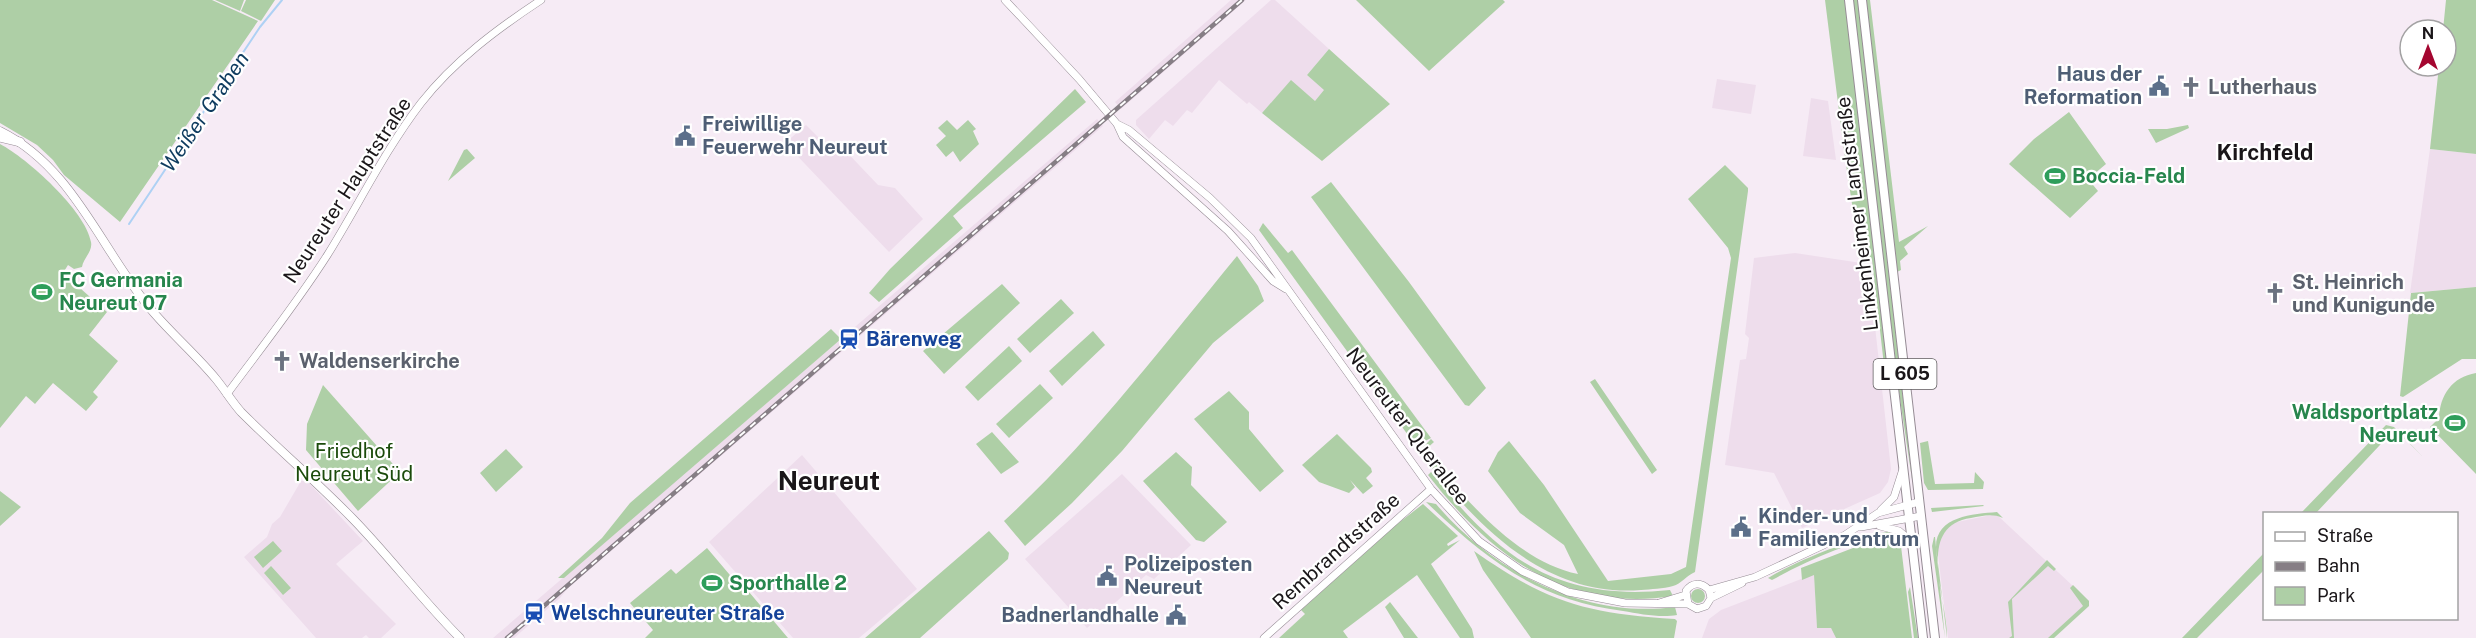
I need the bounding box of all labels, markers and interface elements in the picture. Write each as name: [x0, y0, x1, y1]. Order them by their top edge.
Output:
north arrow: [2398, 18, 2458, 78]
text: N: [2422, 24, 2434, 43]
water label: Weißer Graben: [155, 47, 254, 177]
place label: Haus der Reformation: [2024, 62, 2142, 109]
public building icon: Haus der Reformation: [2147, 74, 2171, 98]
church icon: Lutherhaus: [2179, 75, 2203, 99]
place label: Lutherhaus: [2208, 75, 2317, 99]
street label: Neureuter Hauptstraße: [278, 93, 416, 287]
street label: Linkenheimer Landstraße: [1831, 95, 1883, 333]
place label: Freiwillige Feuerwehr Neureut: [702, 112, 888, 159]
public building icon: Freiwillige Feuerwehr Neureut: [673, 124, 697, 148]
district label: Kirchfeld: [2217, 139, 2313, 165]
sports icon: Boccia-Feld: [2043, 164, 2067, 188]
place label: Boccia-Feld: [2072, 164, 2185, 188]
place label: FC Germania Neureut 07: [59, 268, 183, 315]
place label: St. Heinrich und Kunigunde: [2292, 270, 2435, 317]
sports icon: FC Germania Neureut 07: [30, 280, 54, 304]
church icon: St. Heinrich und Kunigunde: [2263, 281, 2287, 305]
station icon: Bärenweg: [837, 327, 861, 351]
place label: Bärenweg: [866, 327, 962, 351]
street label: Neureuter Querallee: [1341, 343, 1475, 509]
church icon: Waldenserkirche: [270, 349, 294, 373]
place label: Waldenserkirche: [299, 349, 460, 373]
road number: L 605: [1874, 359, 1936, 389]
place label: Waldsportplatz Neureut: [2292, 400, 2438, 447]
sports icon: Waldsportplatz Neureut: [2443, 411, 2467, 435]
park label: Friedhof Neureut Süd: [295, 439, 413, 486]
district label: Neureut: [778, 465, 880, 496]
street label: Rembrandtstraße: [1267, 488, 1405, 614]
place label: Kinder- und Familienzentrum: [1758, 504, 1919, 551]
legend: [2263, 512, 2458, 620]
public building icon: Kinder- und Familienzentrum: [1729, 515, 1753, 539]
text: Straße: [2317, 525, 2373, 546]
place label: Polizeiposten Neureut: [1124, 552, 1252, 599]
text: Bahn: [2317, 555, 2360, 576]
public building icon: Polizeiposten Neureut: [1095, 564, 1119, 588]
sports icon: Sporthalle 2: [700, 571, 724, 595]
place label: Sporthalle 2: [729, 571, 847, 595]
text: Park: [2317, 585, 2355, 606]
station icon: Welschneureuter Straße: [522, 601, 546, 625]
place label: Welschneureuter Straße: [551, 601, 785, 625]
place label: Badnerlandhalle: [1001, 603, 1159, 627]
public building icon: Badnerlandhalle: [1164, 603, 1188, 627]

